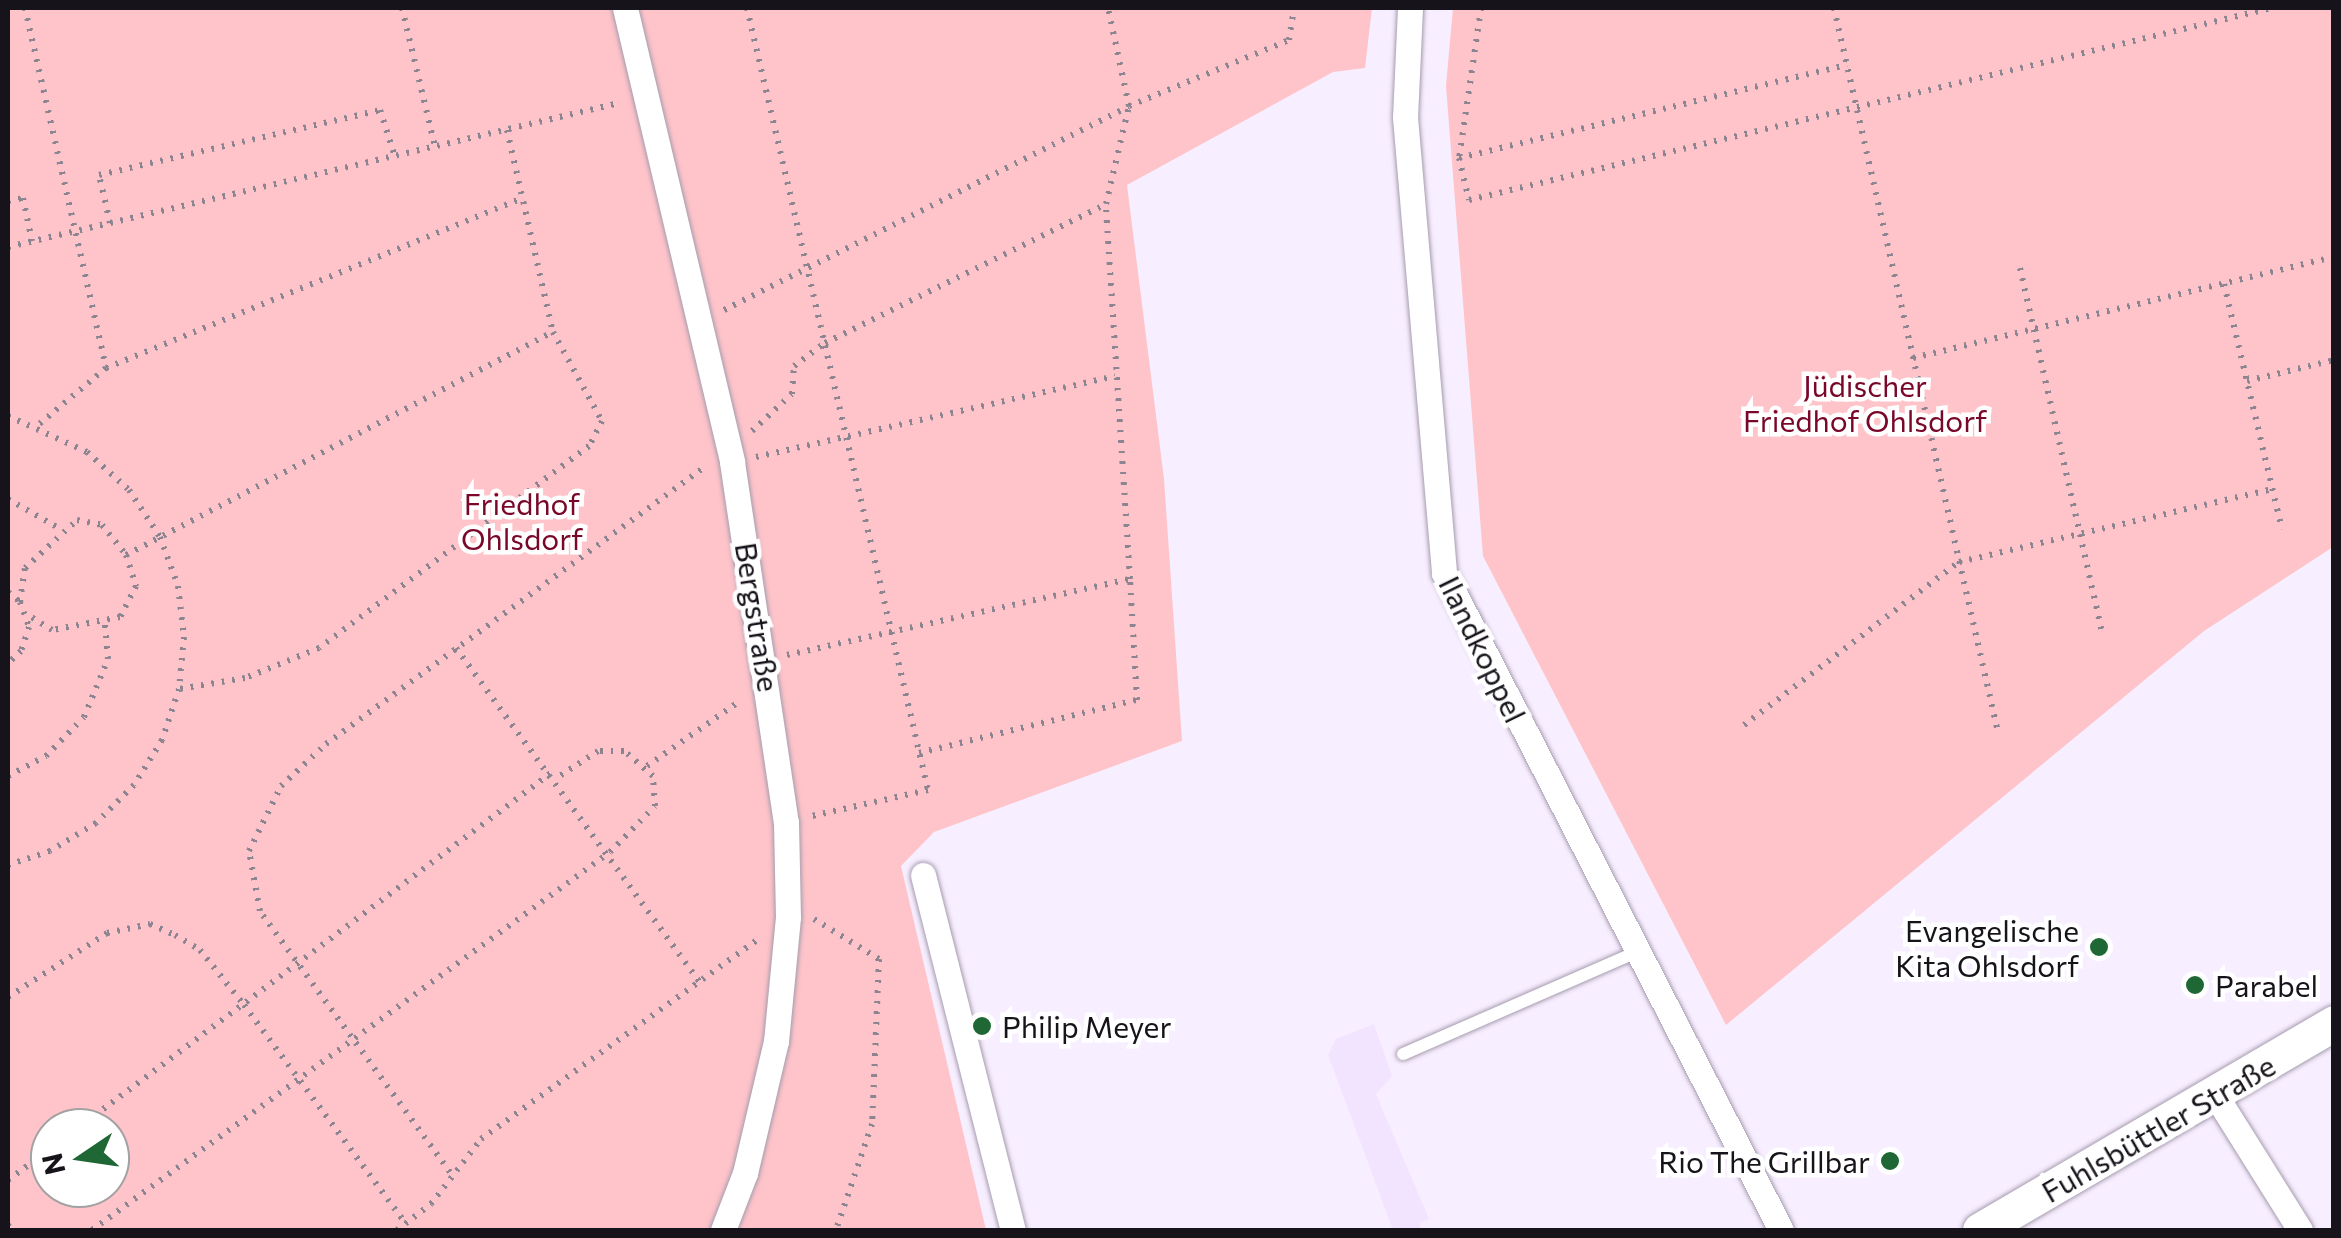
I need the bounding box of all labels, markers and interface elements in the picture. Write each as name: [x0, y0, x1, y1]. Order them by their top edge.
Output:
park label: Jüdischer Friedhof Ohlsdorf: [1743, 367, 1987, 438]
park label: Friedhof Ohlsdorf: [461, 485, 583, 556]
street label: Bergstraße: [728, 540, 788, 694]
street label: Ilandkoppel: [1432, 570, 1534, 728]
place label: Evangelische Kita Ohlsdorf: [1895, 912, 2079, 982]
marker: Evangelische Kita Ohlsdorf: [2088, 936, 2110, 958]
place label: Parabel: [2215, 967, 2318, 1003]
marker: Parabel: [2184, 974, 2206, 996]
place label: Philip Meyer: [1002, 1008, 1171, 1044]
marker: Philip Meyer: [971, 1015, 993, 1037]
street label: Fuhlsbüttler Straße: [2035, 1047, 2281, 1209]
north arrow: [30, 1108, 130, 1208]
place label: Rio The Grillbar: [1658, 1143, 1870, 1179]
text: N: [34, 1150, 72, 1178]
marker: Rio The Grillbar: [1879, 1150, 1901, 1172]

